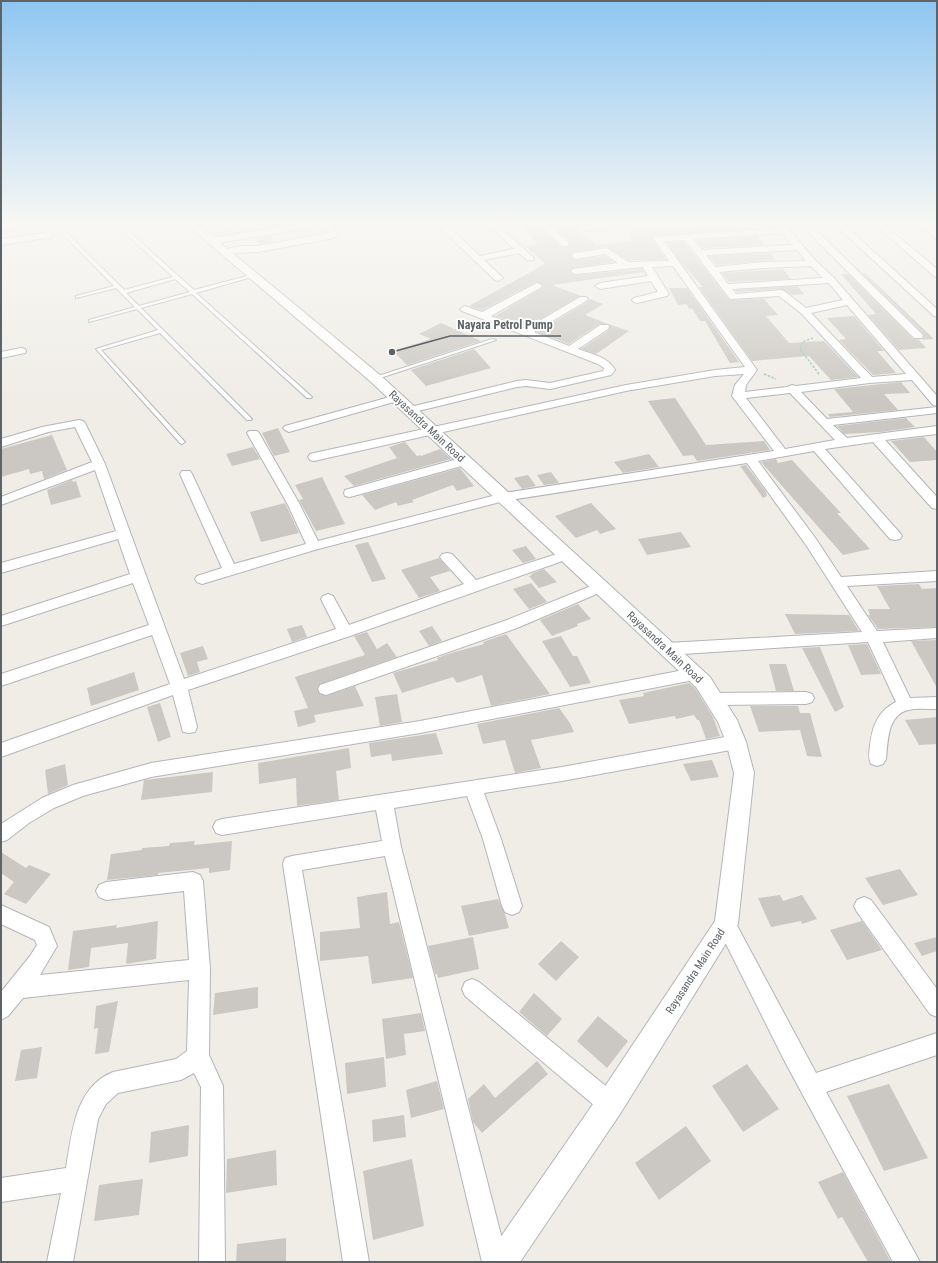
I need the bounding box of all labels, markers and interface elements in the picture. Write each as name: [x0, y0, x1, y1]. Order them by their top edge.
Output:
callout: Nayara Petrol Pump: [450, 312, 561, 336]
text: Nayara Petrol Pump: [457, 318, 553, 332]
street label: Rayasandra Main Road: [386, 388, 467, 465]
street label: Rayasandra Main Road: [624, 609, 705, 686]
street label: Rayasandra Main Road: [663, 926, 728, 1016]

